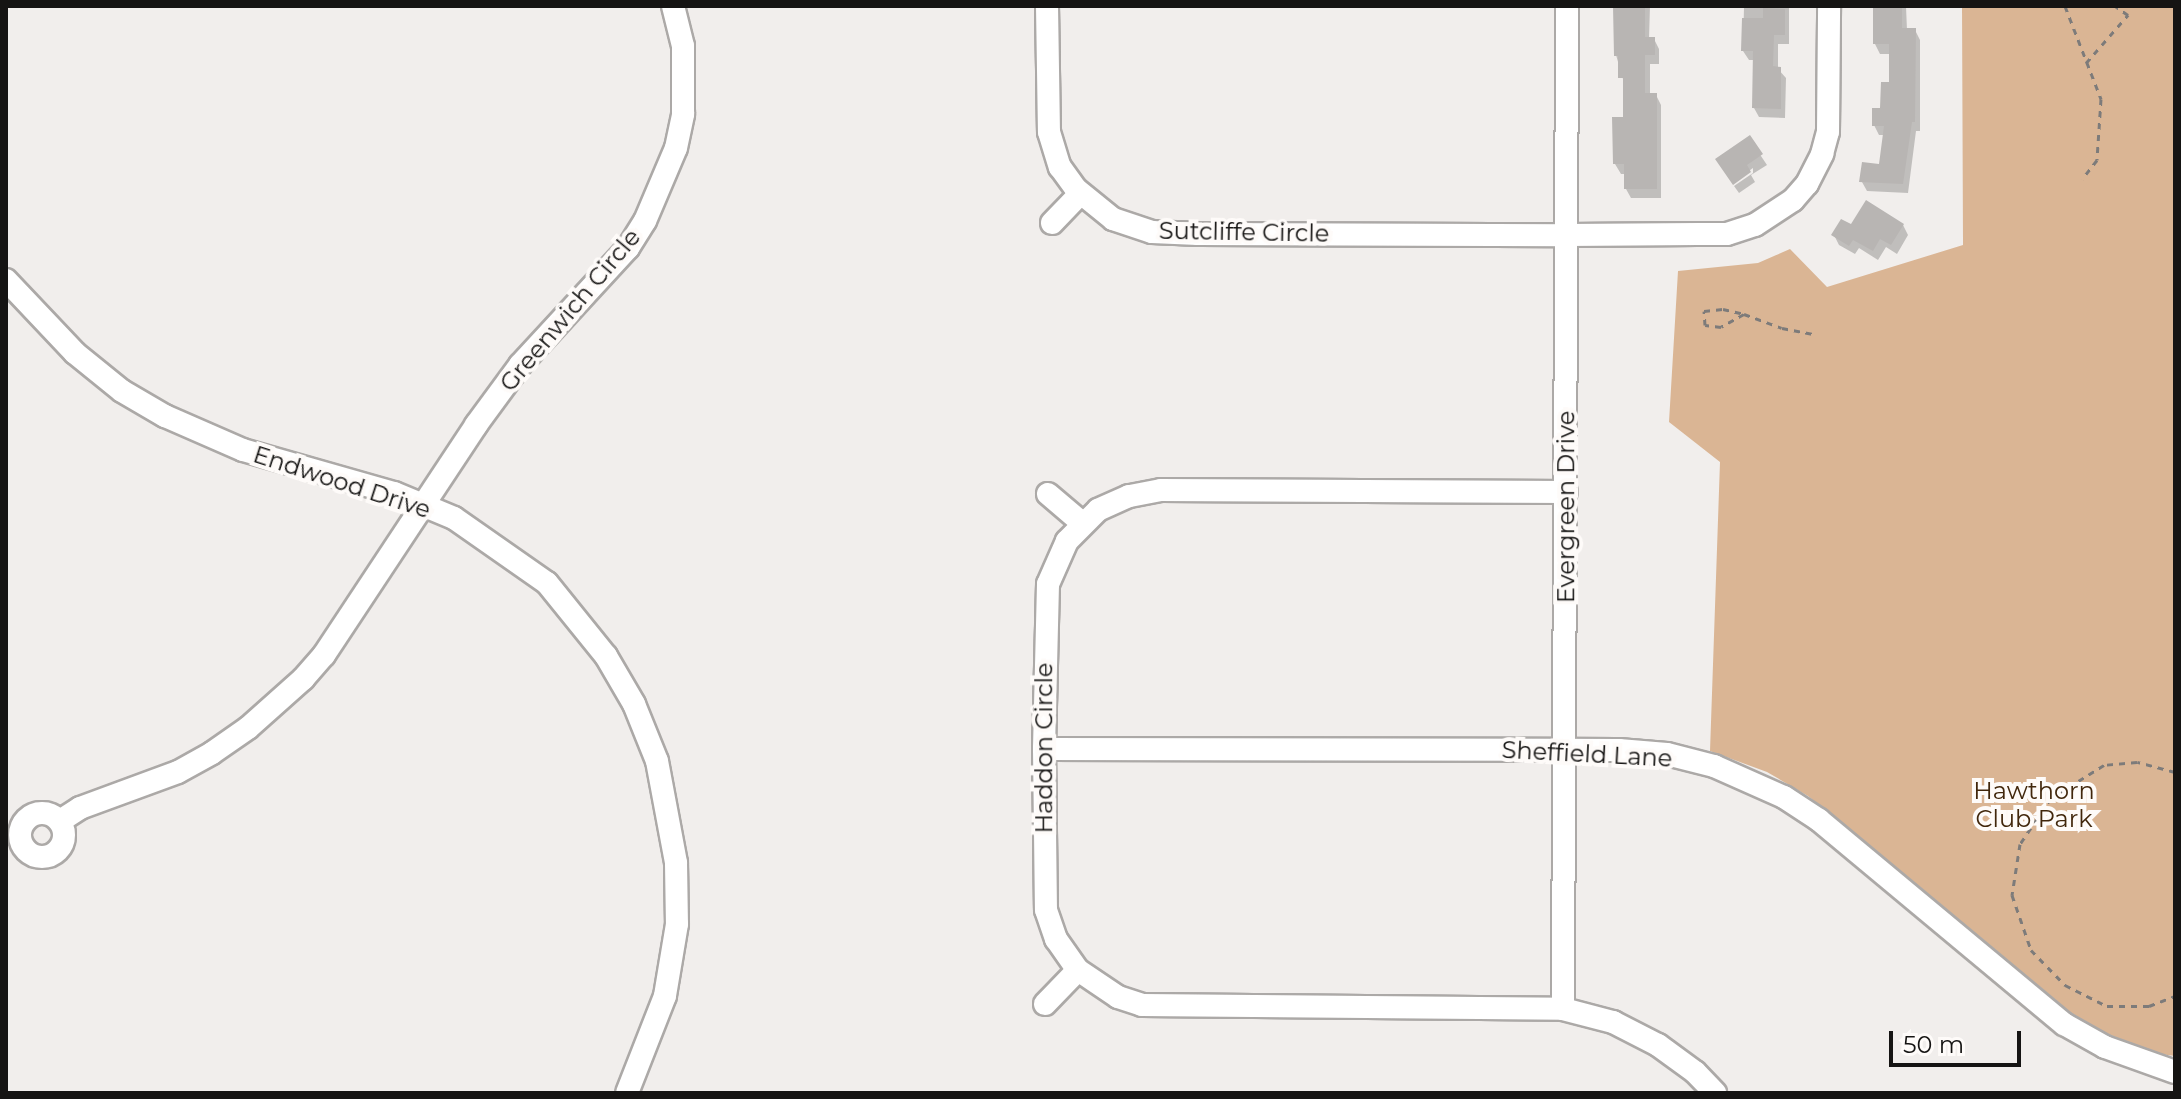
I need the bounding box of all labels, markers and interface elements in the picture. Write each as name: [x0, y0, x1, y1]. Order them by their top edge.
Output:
street label: Sutcliffe Circle: [1159, 216, 1329, 248]
street label: Greenwich Circle: [494, 223, 646, 397]
street label: Evergreen Drive: [1552, 411, 1580, 603]
street label: Endwood Drive: [250, 440, 434, 524]
street label: Haddon Circle: [1030, 663, 1058, 833]
street label: Sheffield Lane: [1501, 735, 1673, 773]
park label: Hawthorn Club Park: [1973, 777, 2095, 833]
scale bar: [1893, 1015, 2025, 1065]
text: 50 m: [1903, 1030, 1964, 1059]

